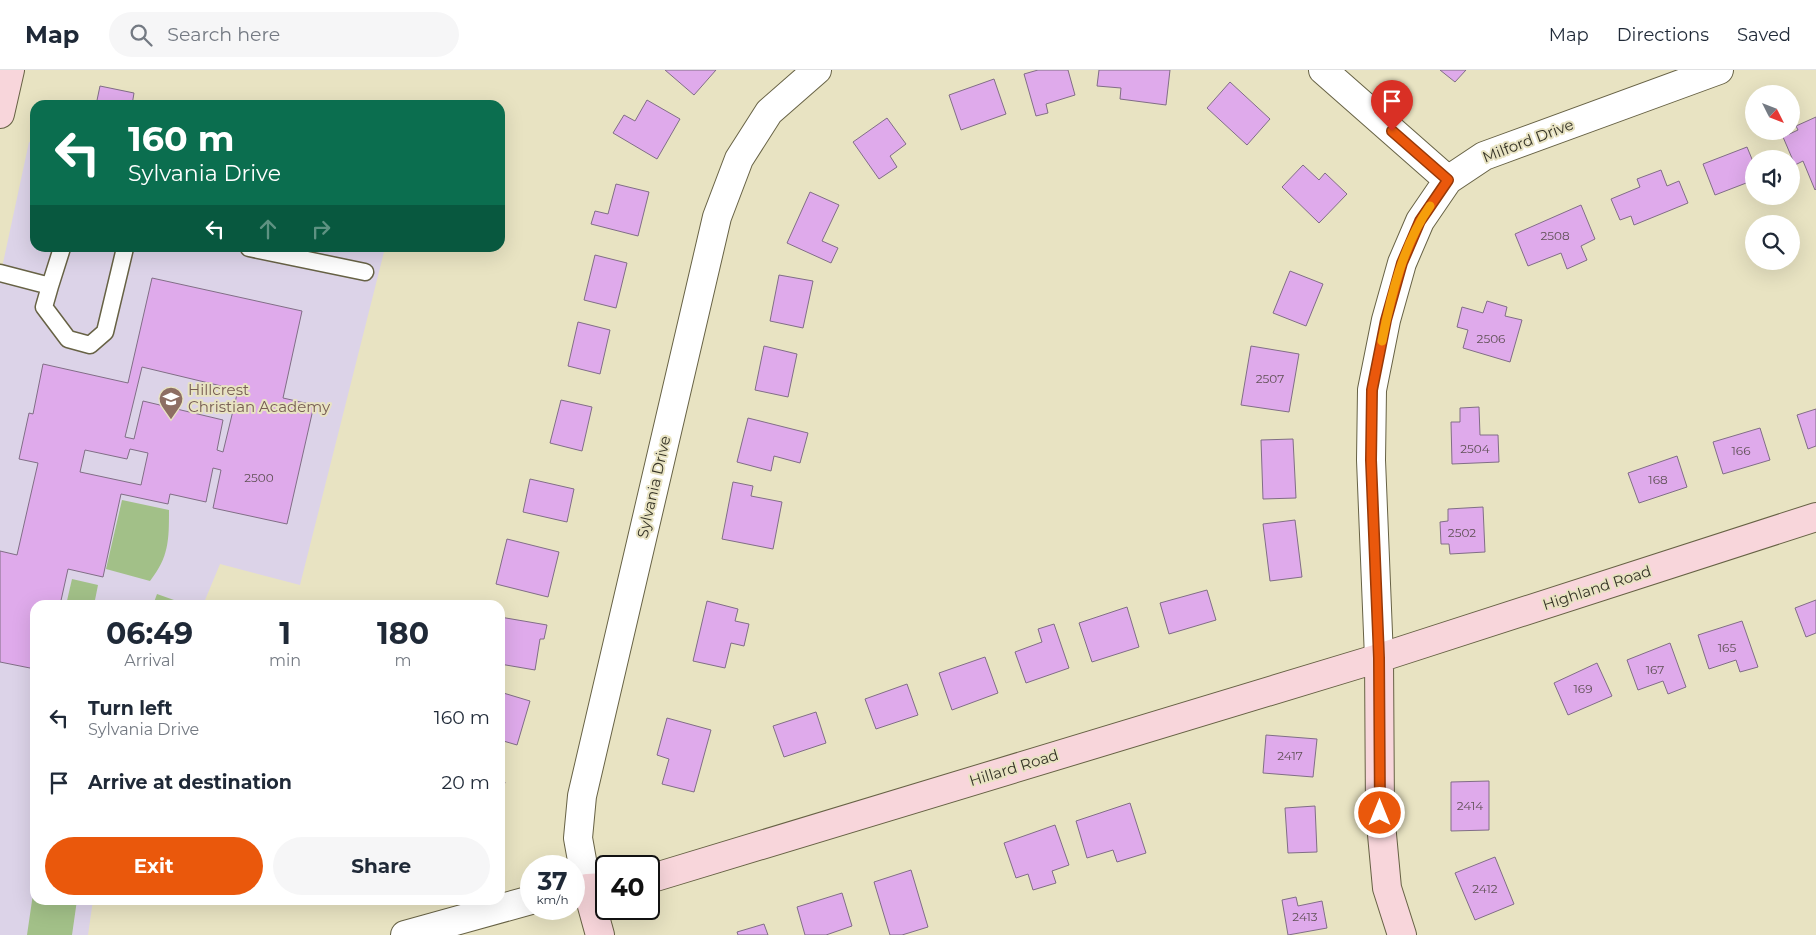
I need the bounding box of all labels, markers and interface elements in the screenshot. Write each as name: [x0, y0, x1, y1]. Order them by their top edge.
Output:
search box: [109, 12, 459, 57]
text: Map: [25, 20, 79, 49]
icon: search: [127, 21, 155, 49]
text: Search here: [167, 23, 280, 46]
text: Map: [1549, 24, 1589, 46]
text: Directions: [1617, 24, 1709, 46]
text: Saved: [1737, 24, 1791, 46]
pin: [1371, 80, 1413, 131]
north arrow: [1745, 85, 1800, 140]
map controls: [1745, 85, 1800, 270]
icon: arrive: [1378, 87, 1406, 115]
street label: Milford Drive: [1480, 114, 1576, 167]
text: 160 m: [128, 117, 234, 160]
icon: left: [45, 120, 110, 185]
button: sound: [1745, 150, 1800, 205]
text: Sylvania Drive: [128, 160, 281, 187]
icon: left: [201, 215, 229, 243]
icon: ahead: [254, 215, 282, 243]
icon: right: [307, 215, 335, 243]
button: search: [1745, 215, 1800, 270]
house number: 2508: [1540, 228, 1570, 243]
house number: 2506: [1477, 331, 1505, 346]
house number: 2507: [1256, 371, 1284, 386]
place label: Hillcrest Christian Academy: [188, 380, 331, 416]
school or university icon: Hillcrest Christian Academy: [158, 386, 184, 420]
street label: Sylvania Drive: [633, 434, 675, 540]
house number: 2504: [1460, 441, 1490, 456]
house number: 166: [1732, 443, 1750, 458]
house number: 2500: [244, 470, 274, 485]
house number: 168: [1648, 472, 1668, 487]
house number: 2502: [1448, 525, 1476, 540]
street label: Highland Road: [1540, 561, 1654, 614]
text: 06:49: [106, 615, 193, 652]
text: 1: [279, 615, 291, 652]
text: 180: [377, 615, 429, 652]
house number: 165: [1718, 640, 1736, 655]
text: Arrival: [124, 651, 175, 670]
text: min: [269, 651, 301, 670]
text: m: [395, 651, 412, 670]
house number: 167: [1646, 662, 1664, 677]
house number: 169: [1574, 681, 1592, 696]
text: Turn left: [88, 697, 173, 720]
icon: left: [45, 704, 73, 732]
text: 160 m: [434, 706, 490, 729]
text: Sylvania Drive: [88, 720, 199, 739]
street label: Hillard Road: [967, 745, 1061, 790]
house number: 2417: [1277, 748, 1303, 763]
icon: arrive: [45, 769, 73, 797]
text: Arrive at destination: [88, 771, 292, 794]
text: 20 m: [442, 771, 490, 794]
position arrow: [1353, 786, 1405, 838]
house number: 2414: [1457, 798, 1483, 813]
button: Exit: [45, 837, 263, 895]
button: Share: [273, 837, 490, 895]
speed limit sign: 40: [595, 855, 660, 920]
text: 37: [537, 866, 568, 896]
house number: 2412: [1472, 881, 1498, 896]
text: km/h: [536, 892, 569, 907]
house number: 2413: [1292, 909, 1318, 924]

